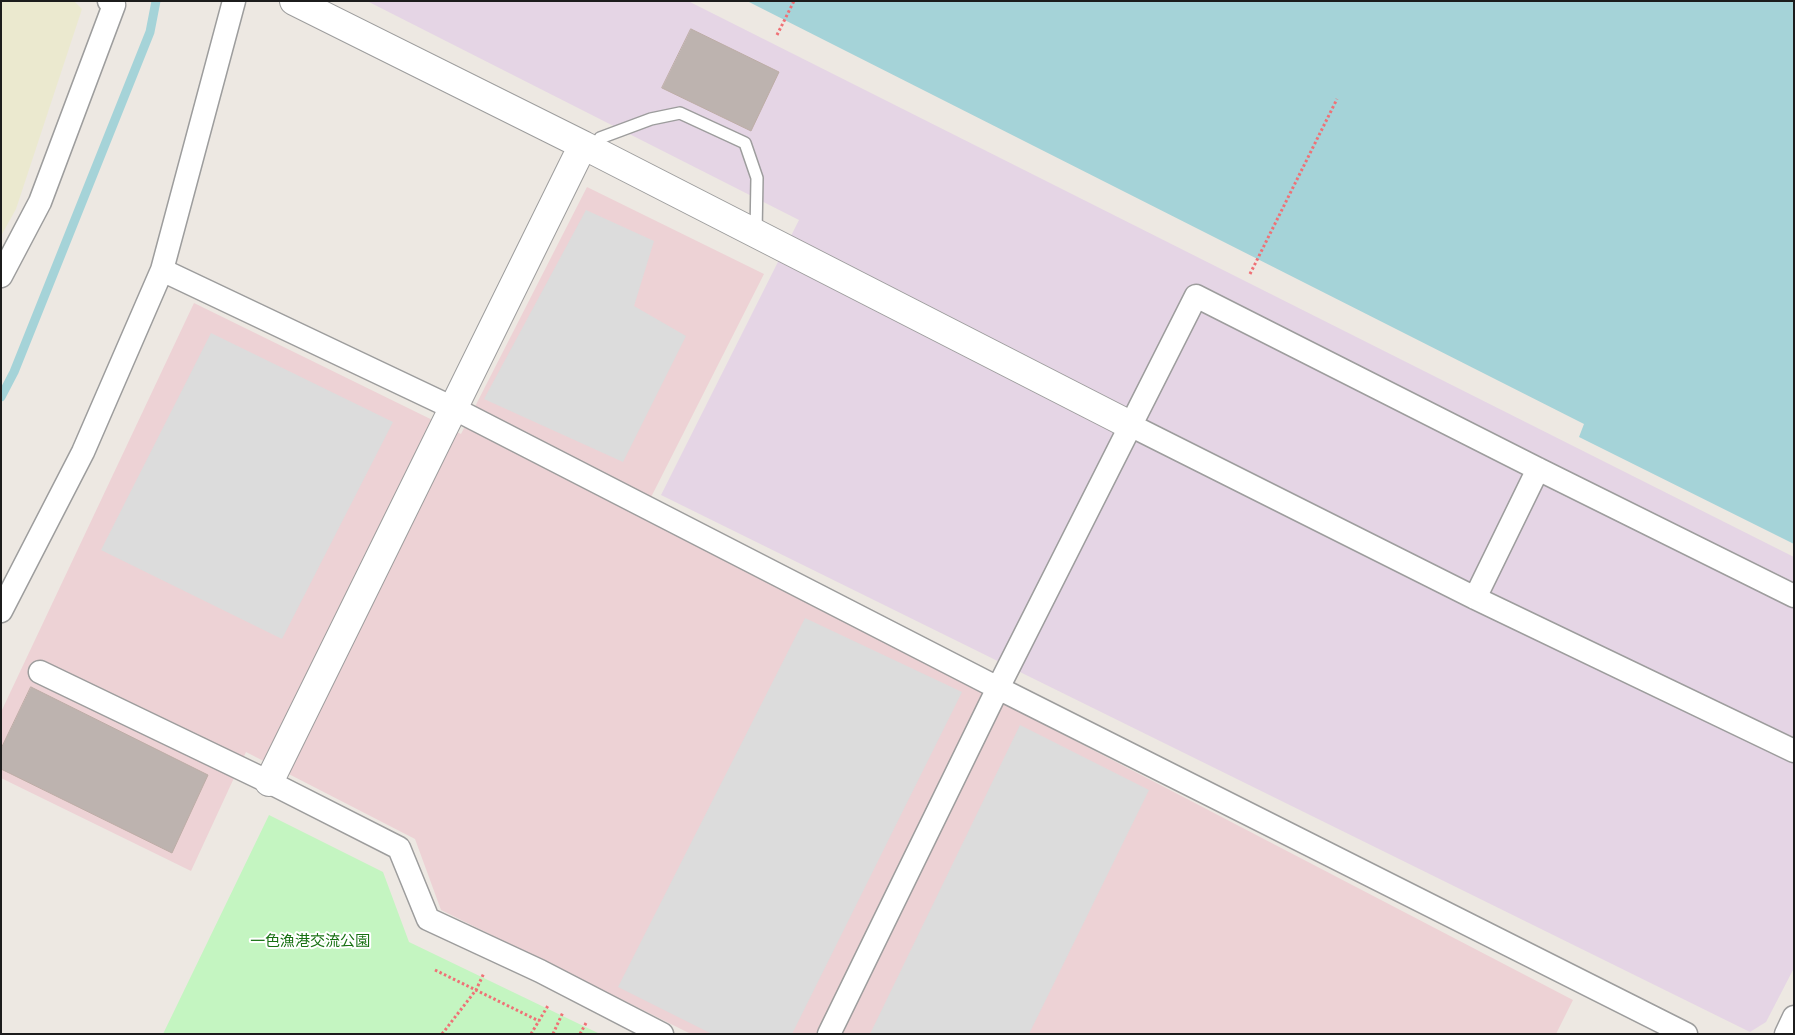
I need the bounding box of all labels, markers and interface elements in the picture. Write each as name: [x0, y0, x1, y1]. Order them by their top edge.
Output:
park label: 一色漁港交流公園: [250, 933, 370, 951]

